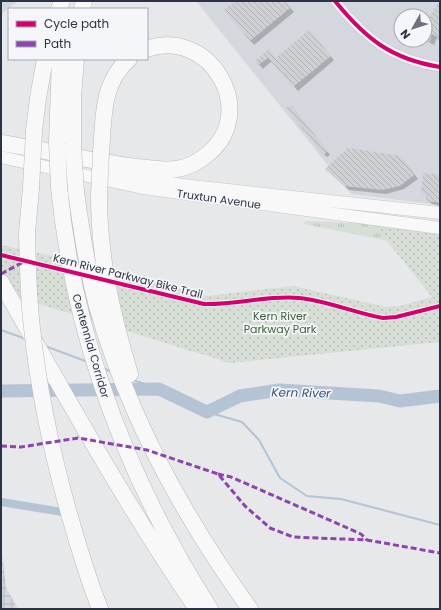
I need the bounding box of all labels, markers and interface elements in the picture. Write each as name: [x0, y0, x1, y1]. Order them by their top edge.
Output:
legend: [8, 8, 148, 60]
north arrow: [393, 8, 433, 48]
text: Cycle path: [44, 15, 109, 32]
text: N: [396, 26, 414, 43]
text: Path: [44, 35, 71, 52]
street label: Truxtun Avenue: [176, 185, 262, 213]
street label: Kern River Parkway Bike Trail: [51, 250, 205, 302]
street label: Centennial Corridor: [68, 292, 114, 400]
park label: Kern River Parkway Park: [244, 308, 317, 337]
water label: Kern River: [271, 383, 331, 402]

